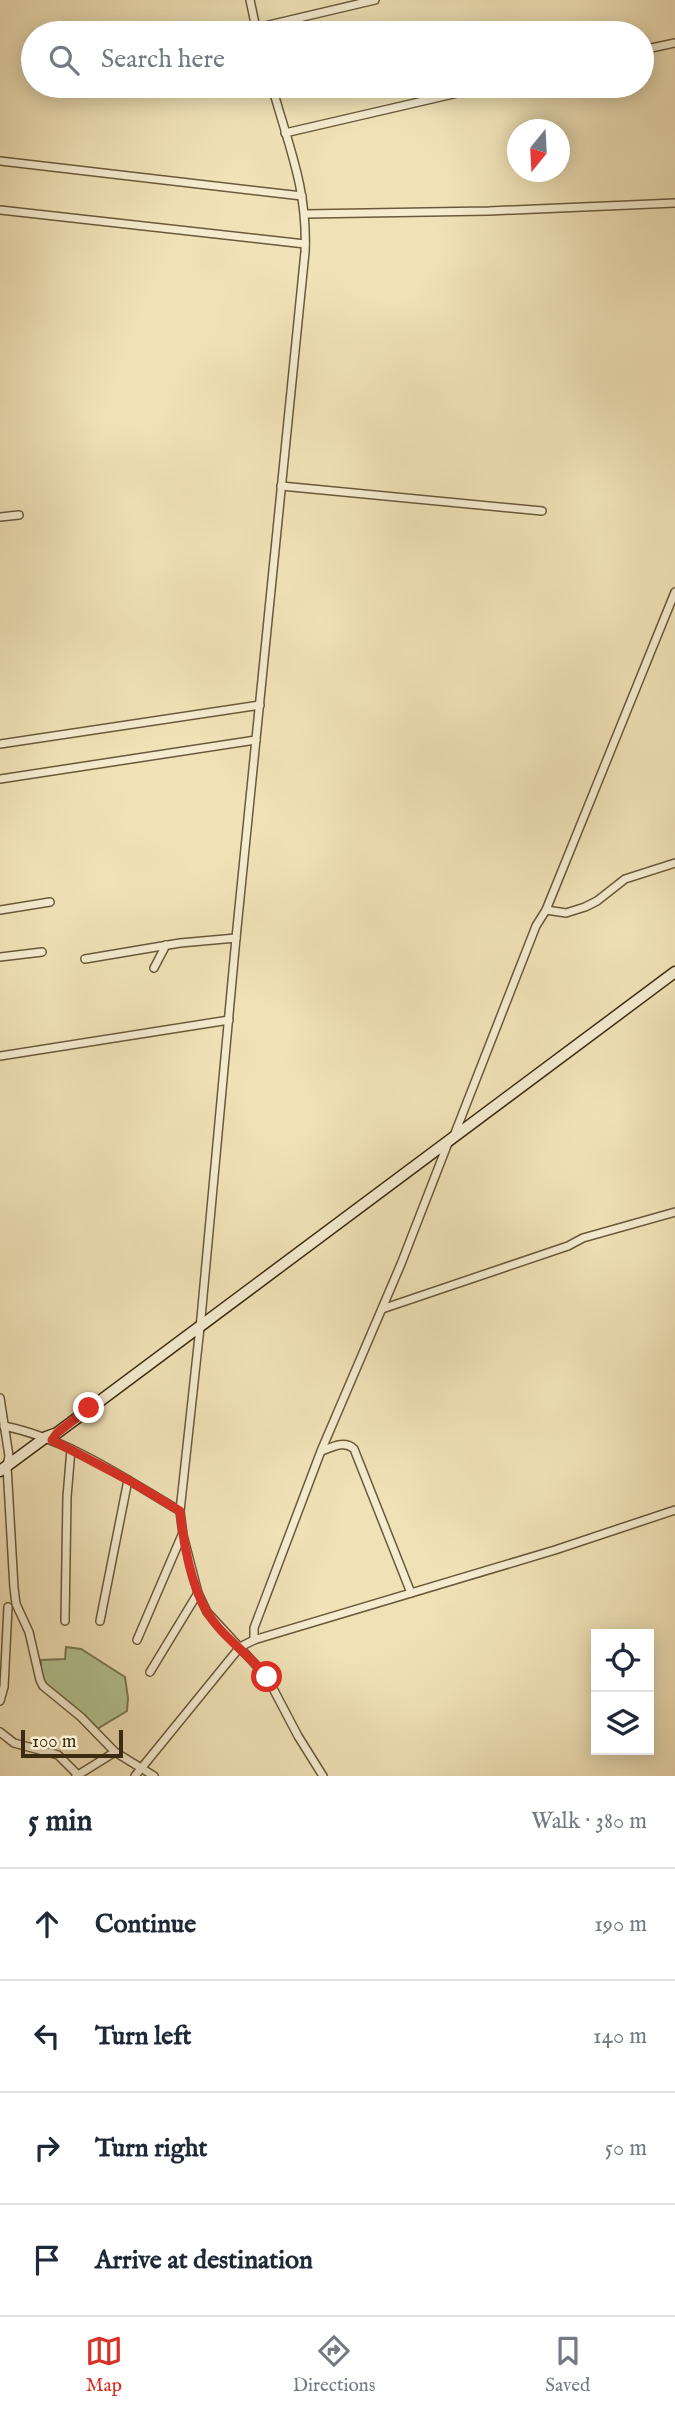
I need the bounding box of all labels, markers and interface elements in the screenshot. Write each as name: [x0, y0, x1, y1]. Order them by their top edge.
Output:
search box: [21, 21, 654, 98]
icon: search: [45, 41, 83, 79]
text: Search here: [101, 43, 225, 76]
north arrow: [507, 119, 570, 182]
route end: [73, 1392, 104, 1423]
map controls: [591, 1629, 654, 1755]
button: locate: [591, 1629, 654, 1692]
route start: [251, 1661, 282, 1692]
button: layers: [591, 1692, 654, 1755]
scale bar: [21, 1727, 122, 1759]
text: 100 m: [32, 1730, 76, 1754]
text: 5 min: [28, 1803, 93, 1841]
text: Walk · 380 m: [531, 1807, 647, 1836]
icon: ahead: [28, 1905, 66, 1943]
text: Continue: [95, 1908, 196, 1941]
text: 190 m: [594, 1910, 647, 1939]
icon: left: [28, 2017, 66, 2055]
text: Turn left: [95, 2020, 192, 2053]
text: 140 m: [593, 2022, 647, 2051]
icon: right: [28, 2129, 66, 2167]
text: Turn right: [95, 2132, 208, 2165]
text: 50 m: [605, 2134, 647, 2163]
icon: arrive: [28, 2241, 66, 2279]
text: Arrive at destination: [95, 2244, 313, 2277]
tab: Map: [85, 2332, 123, 2398]
tab: Directions: [293, 2332, 375, 2398]
tab: Saved: [545, 2332, 590, 2398]

